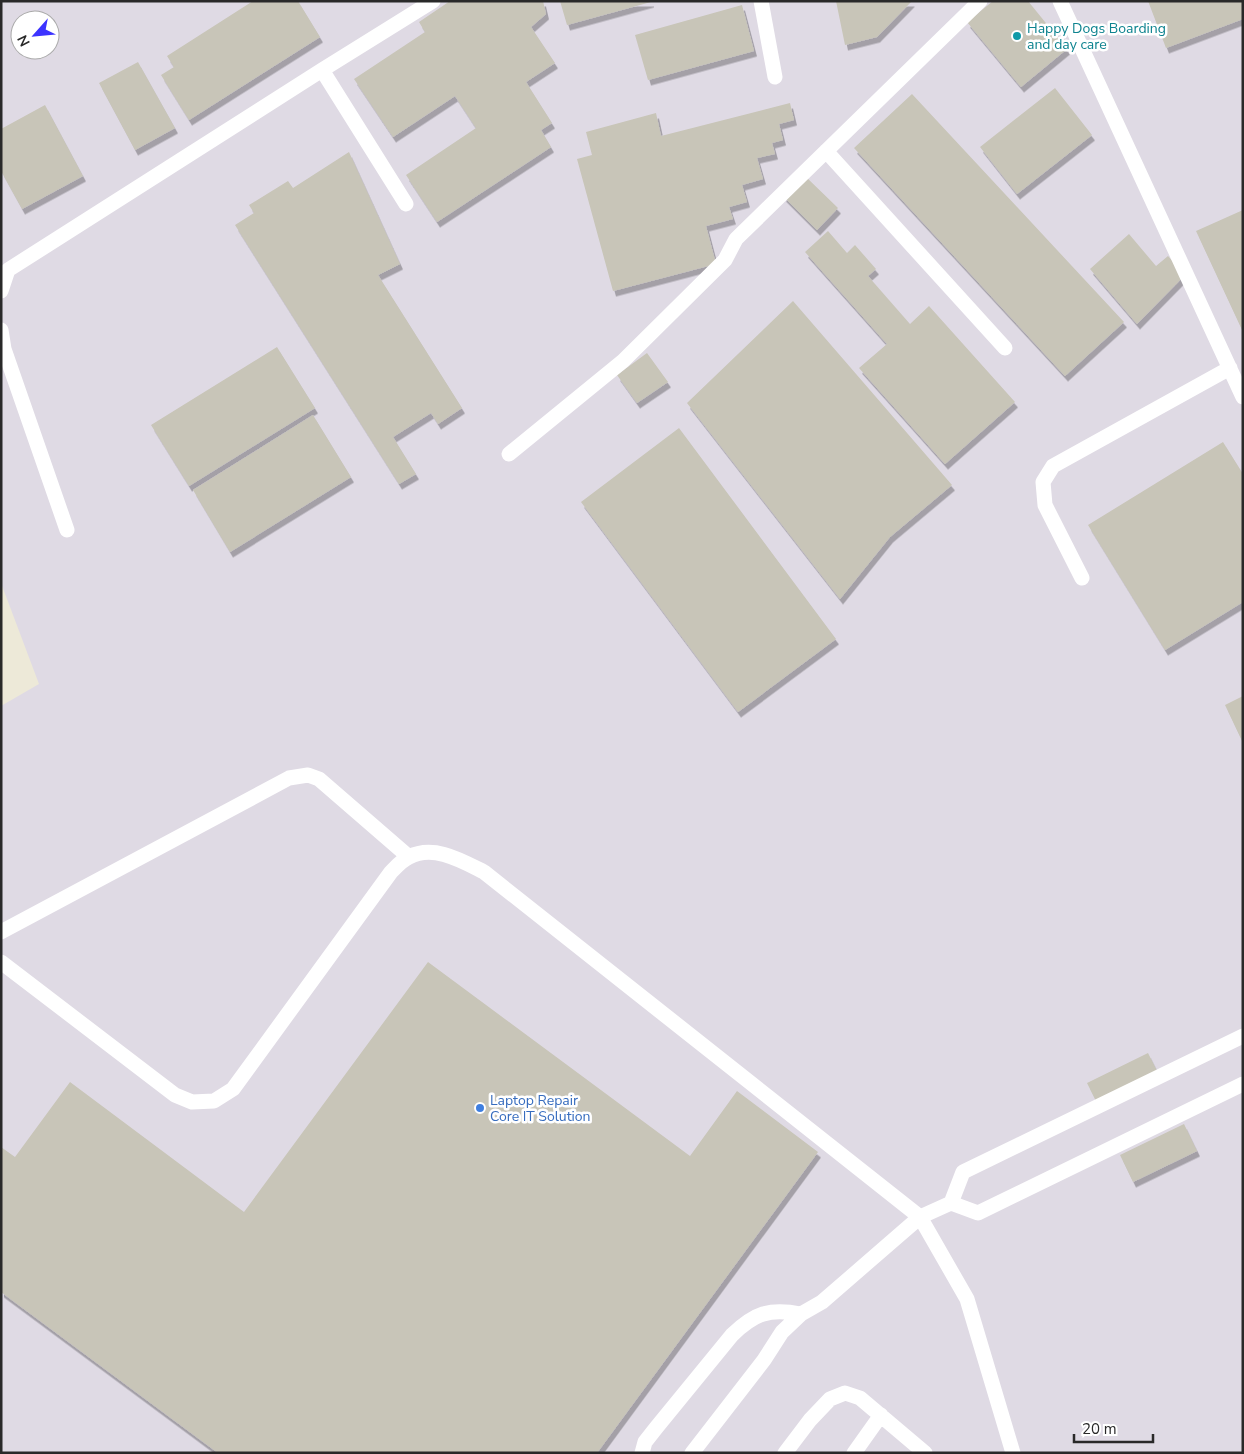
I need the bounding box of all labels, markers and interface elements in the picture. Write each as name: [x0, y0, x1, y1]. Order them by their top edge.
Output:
north arrow: [10, 10, 60, 60]
place label: Happy Dogs Boarding and day care: [1027, 19, 1166, 54]
marker: Happy Dogs Boarding and day care: [1011, 30, 1023, 42]
text: N: [13, 32, 35, 50]
place label: Laptop Repair Core IT Solution: [490, 1091, 591, 1126]
marker: Laptop Repair Core IT Solution: [474, 1102, 486, 1114]
scale bar: [1074, 1412, 1153, 1444]
text: 20 m: [1082, 1419, 1117, 1439]

